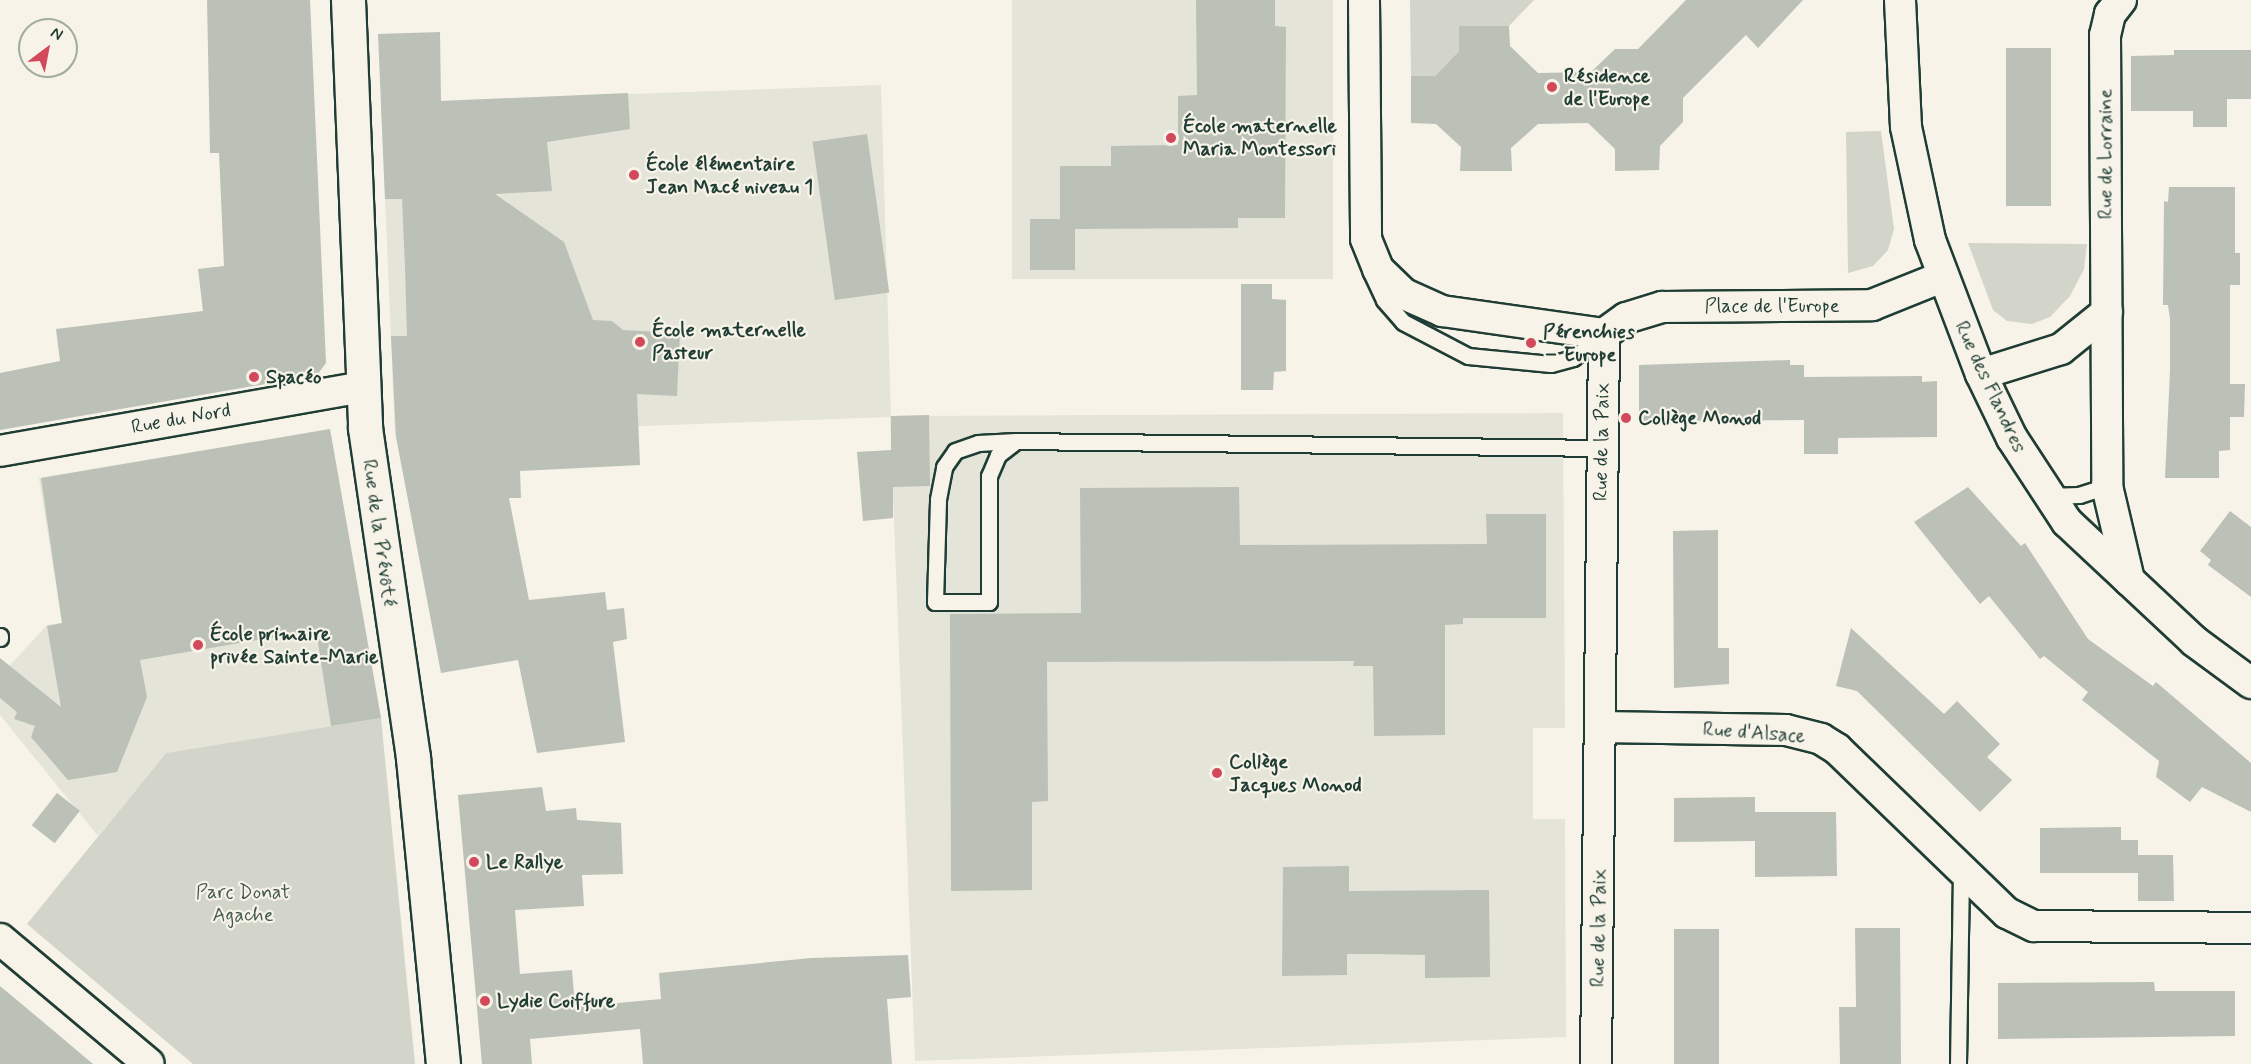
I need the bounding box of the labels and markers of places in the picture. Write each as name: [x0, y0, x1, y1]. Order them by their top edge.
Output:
place label: Résidence de l'Europe: [1564, 64, 1650, 111]
marker: Résidence de l'Europe: [1545, 80, 1559, 94]
place label: École maternelle Maria Montessori: [1183, 114, 1336, 161]
marker: École maternelle Maria Montessori: [1164, 131, 1178, 145]
place label: École élémentaire Jean Macé niveau 1: [646, 152, 814, 199]
marker: École élémentaire Jean Macé niveau 1: [627, 168, 641, 182]
place label: École maternelle Pasteur: [652, 318, 789, 365]
place label: Pérenchies – Europe: [1543, 320, 1635, 367]
marker: École maternelle Pasteur: [633, 335, 647, 349]
marker: Pérenchies – Europe: [1524, 336, 1538, 350]
place label: Spacéo: [266, 365, 321, 389]
marker: Spacéo: [247, 370, 261, 384]
place label: Collège Monod: [1638, 406, 1758, 430]
marker: Collège Monod: [1619, 411, 1633, 425]
place label: École primaire privée Sainte-Marie: [210, 622, 378, 669]
marker: École primaire privée Sainte-Marie: [191, 638, 205, 652]
place label: Collège Jacques Monod: [1229, 750, 1357, 797]
marker: Collège Jacques Monod: [1210, 766, 1224, 780]
place label: Le Rallye: [486, 850, 563, 874]
marker: Le Rallye: [467, 855, 481, 869]
place label: Lydie Coiffure: [497, 989, 621, 1013]
marker: Lydie Coiffure: [478, 994, 492, 1008]

